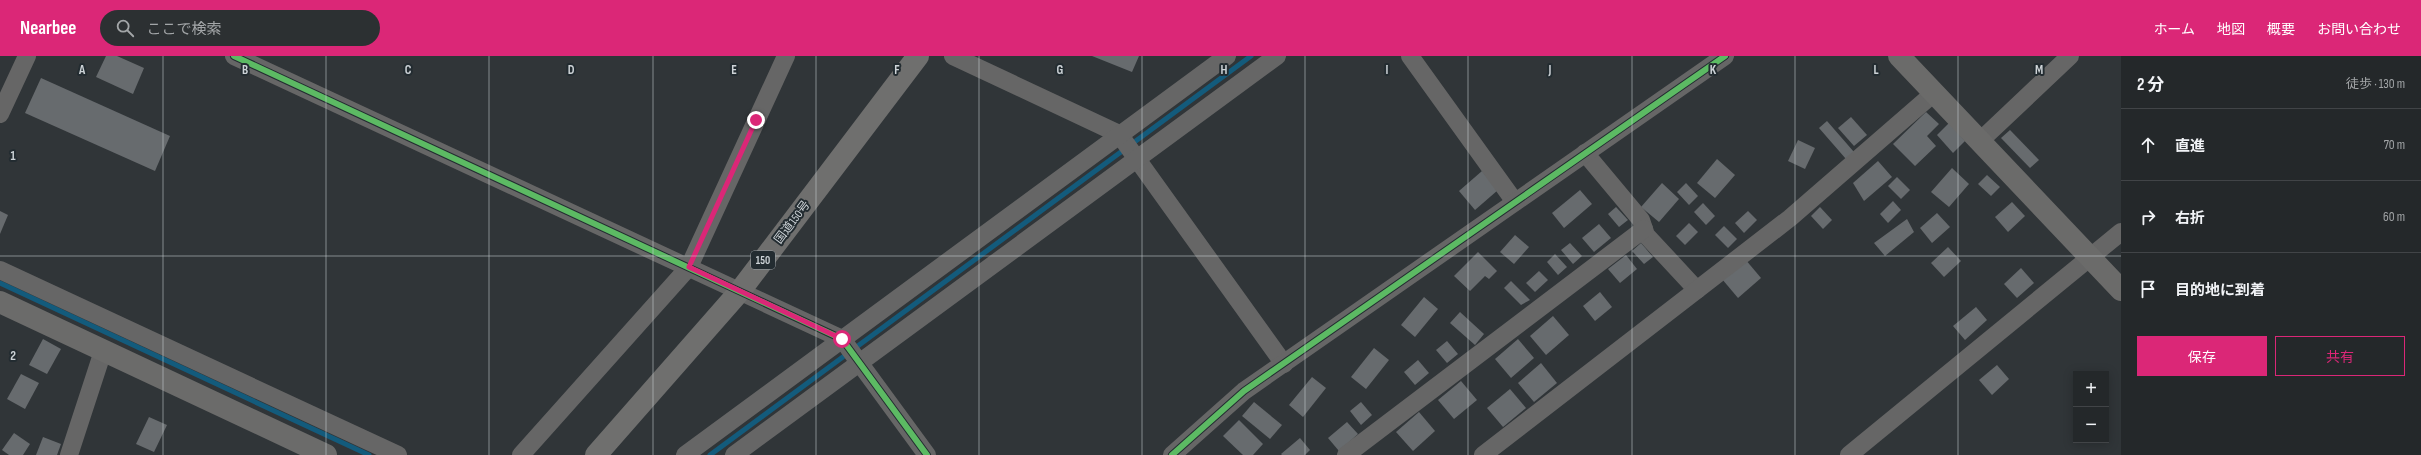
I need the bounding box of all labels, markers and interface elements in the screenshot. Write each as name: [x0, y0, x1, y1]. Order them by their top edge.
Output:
search box: [100, 10, 380, 46]
text: Nearbee: [20, 17, 76, 40]
icon: search: [114, 17, 136, 39]
text: ここで検索: [146, 20, 221, 39]
text: ホーム: [2153, 21, 2195, 38]
text: 地図: [2217, 21, 2245, 38]
text: 概要: [2267, 21, 2295, 38]
text: お問い合わせ: [2317, 21, 2401, 38]
text: A: [78, 62, 86, 78]
text: B: [242, 62, 248, 78]
text: C: [405, 62, 412, 78]
text: D: [568, 62, 575, 78]
text: E: [731, 62, 737, 78]
text: F: [894, 62, 900, 78]
text: G: [1057, 62, 1064, 78]
text: H: [1221, 62, 1228, 78]
text: I: [1386, 62, 1389, 78]
text: J: [1548, 62, 1552, 78]
text: K: [1710, 62, 1717, 78]
text: L: [1873, 62, 1879, 78]
text: M: [2035, 62, 2043, 78]
text: 2 分: [2137, 75, 2164, 95]
text: 徒歩 · 130 m: [2346, 76, 2405, 92]
route end: [747, 111, 765, 129]
icon: ahead: [2137, 134, 2159, 156]
text: 直進: [2175, 137, 2205, 156]
text: 70 m: [2384, 137, 2405, 153]
text: 1: [10, 148, 16, 164]
street label: 国道150号: [771, 198, 814, 247]
icon: right: [2137, 206, 2159, 228]
text: 右折: [2175, 209, 2205, 228]
text: 60 m: [2383, 209, 2405, 225]
road number: 150: [751, 251, 775, 269]
icon: arrive: [2137, 278, 2159, 300]
text: 目的地に到着: [2175, 281, 2265, 300]
route start: [833, 330, 851, 348]
button: 保存: [2137, 336, 2267, 376]
button: 共有: [2275, 336, 2405, 376]
text: 2: [10, 348, 16, 364]
map controls: [2073, 371, 2109, 443]
button: +: [2073, 371, 2109, 407]
button: −: [2073, 407, 2109, 443]

